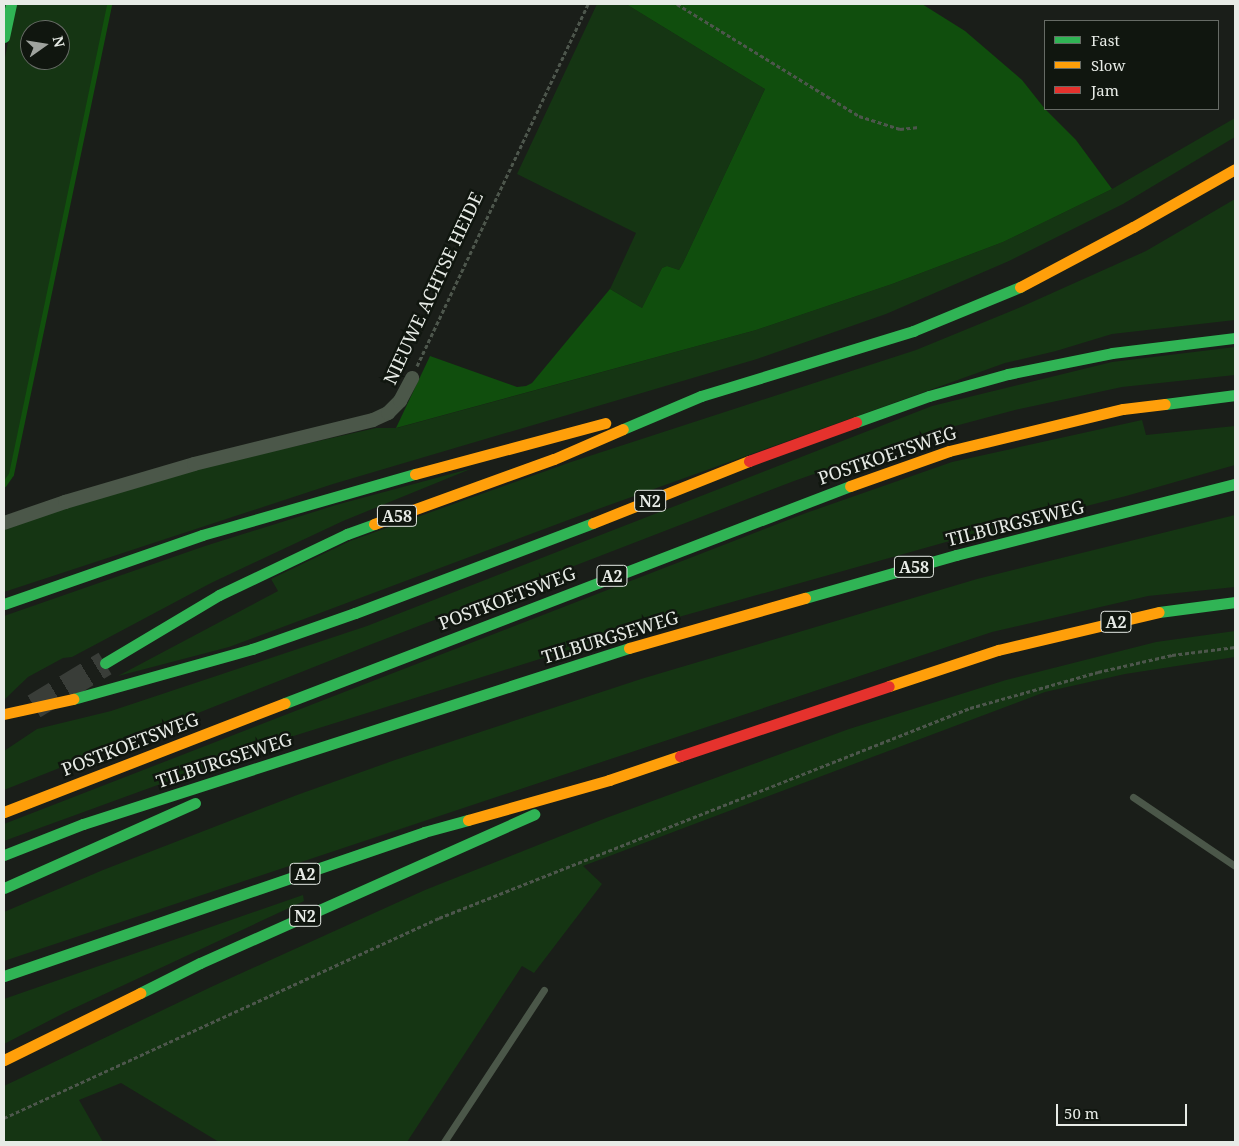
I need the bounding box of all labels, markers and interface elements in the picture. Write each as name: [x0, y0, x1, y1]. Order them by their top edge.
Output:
north arrow: [20, 20, 70, 70]
legend: [1044, 20, 1219, 110]
text: Fast: [1091, 30, 1120, 50]
text: N: [49, 34, 70, 49]
text: Slow: [1091, 55, 1125, 75]
text: Jam: [1091, 80, 1119, 100]
street label: NIEUWE ACHTSE HEIDE: [379, 188, 487, 388]
street label: POSTKOETSWEG: [815, 421, 959, 489]
road number: N2: [634, 488, 666, 514]
street label: TILBURGSEWEG: [944, 495, 1086, 551]
road number: A58: [376, 502, 418, 530]
road number: A58: [893, 554, 935, 580]
street label: POSTKOETSWEG: [436, 562, 578, 634]
road number: A2: [596, 562, 628, 590]
street label: TILBURGSEWEG: [539, 606, 681, 668]
road number: A2: [1100, 608, 1132, 636]
street label: POSTKOETSWEG: [59, 708, 201, 780]
street label: TILBURGSEWEG: [153, 728, 295, 792]
road number: A2: [289, 861, 321, 888]
road number: N2: [289, 902, 321, 929]
scale bar: [1059, 1094, 1190, 1126]
text: 50 m: [1064, 1103, 1099, 1123]

